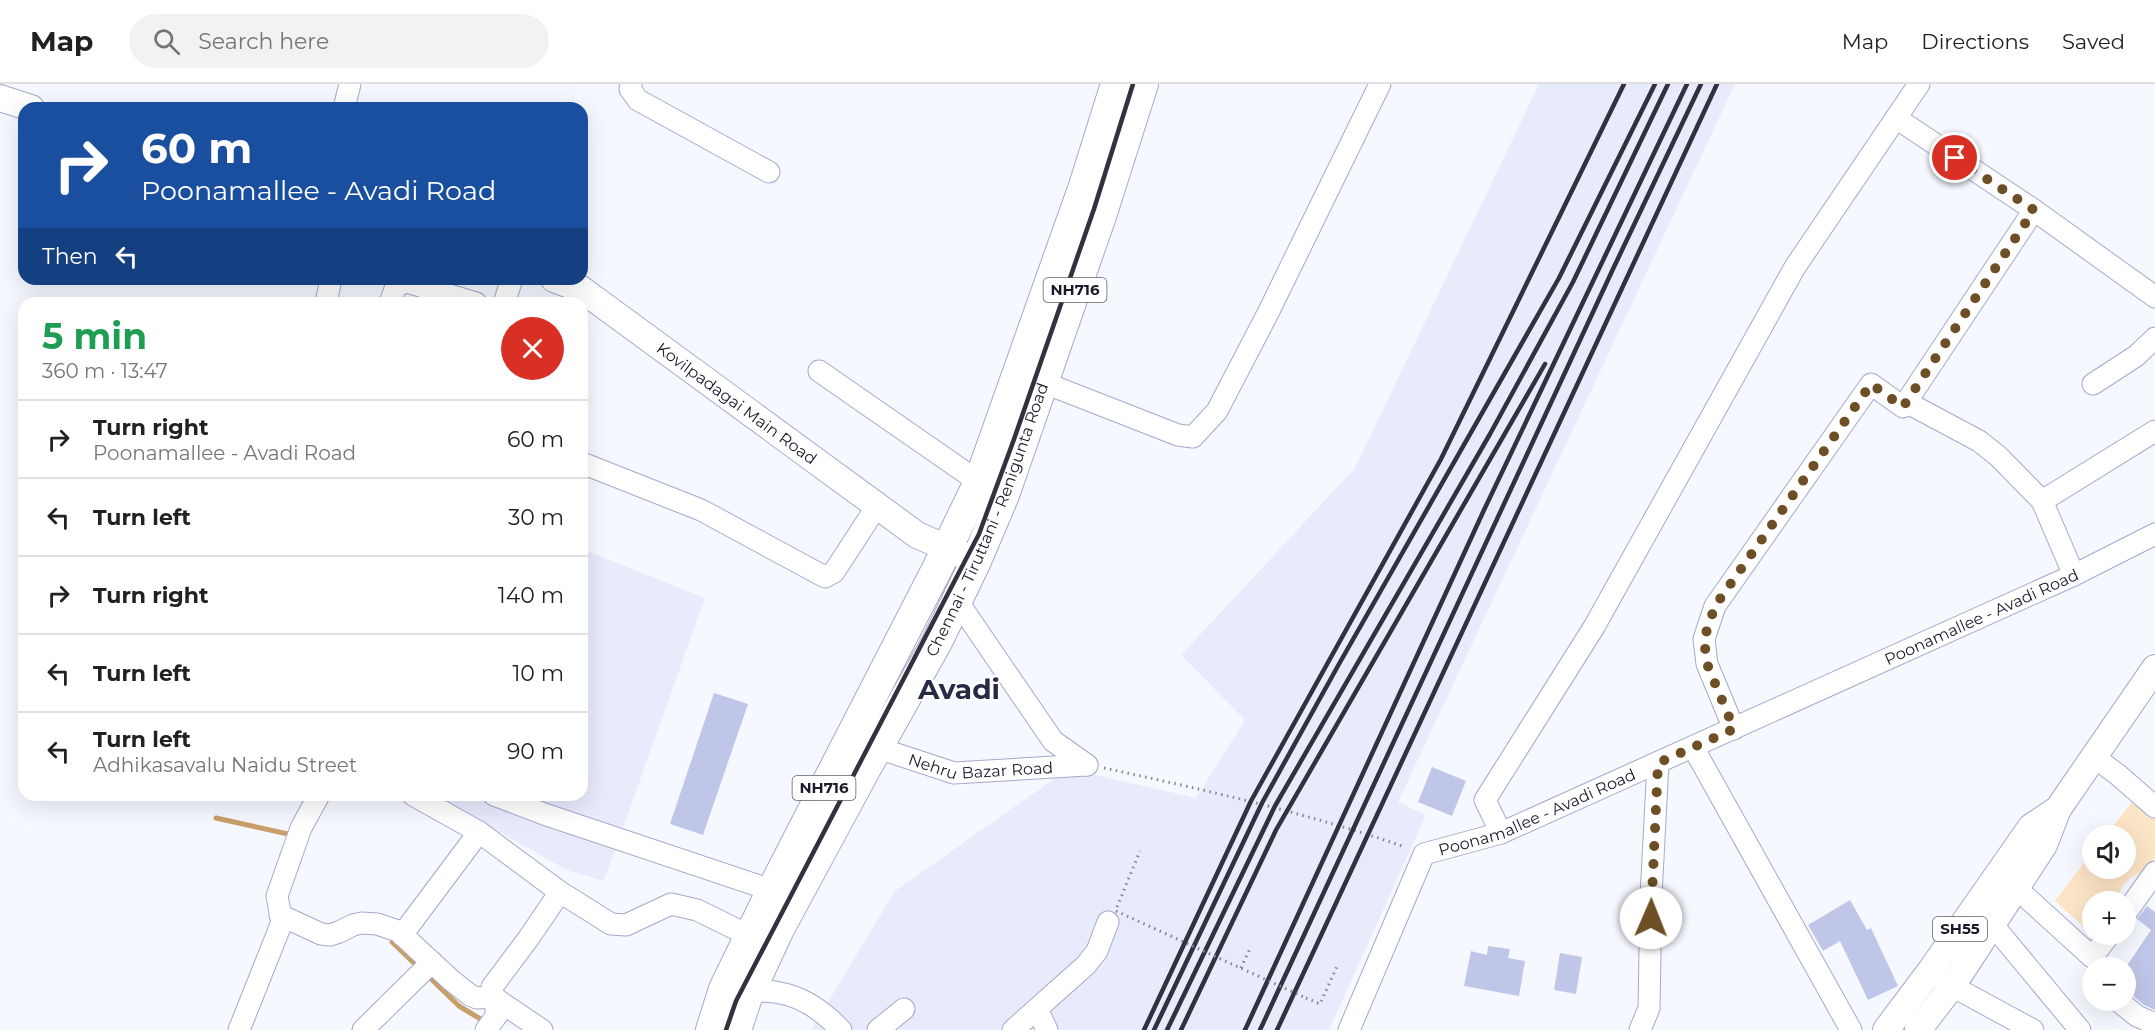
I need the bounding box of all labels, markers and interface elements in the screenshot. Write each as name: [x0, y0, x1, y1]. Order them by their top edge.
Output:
search box: [129, 14, 549, 68]
text: Map: [30, 24, 93, 58]
icon: search: [150, 25, 183, 58]
text: Search here: [198, 28, 329, 55]
text: Map: [1842, 29, 1888, 54]
text: Directions: [1921, 29, 2029, 54]
text: Saved: [2062, 29, 2125, 54]
text: 60 m: [141, 122, 252, 174]
icon: right: [42, 126, 120, 204]
pin: [1929, 132, 1980, 183]
icon: arrive: [1938, 141, 1971, 174]
text: Poonamallee - Avadi Road: [141, 174, 496, 207]
icon: left: [110, 240, 143, 273]
text: Then: [42, 243, 98, 270]
road number: NH716: [1044, 278, 1106, 302]
text: 5 min: [42, 314, 147, 358]
button: close: [501, 317, 564, 380]
street label: Kovilpadagai Main Road: [653, 339, 820, 468]
text: 360 m · 13:47: [42, 359, 167, 383]
street label: Chennai - Tiruttani - Renigunta Road: [922, 380, 1052, 660]
text: Turn right: [93, 414, 208, 441]
icon: right: [42, 423, 75, 456]
text: 60 m: [507, 426, 564, 453]
text: Poonamallee - Avadi Road: [93, 441, 356, 465]
icon: left: [42, 501, 75, 534]
text: Turn left: [93, 504, 191, 531]
text: 30 m: [508, 504, 564, 531]
street label: Poonamallee - Avadi Road: [1882, 565, 2082, 669]
icon: right: [42, 579, 75, 612]
text: Turn right: [93, 582, 208, 609]
text: 140 m: [498, 582, 564, 609]
icon: left: [42, 657, 75, 690]
text: Turn left: [93, 660, 191, 687]
text: 10 m: [512, 660, 564, 687]
district label: Avadi: [917, 672, 1000, 706]
text: Turn left: [93, 726, 191, 753]
icon: left: [42, 735, 75, 768]
text: 90 m: [507, 738, 564, 765]
street label: Nehru Bazar Road: [906, 750, 1054, 784]
text: Adhikasavalu Naidu Street: [93, 753, 357, 777]
street label: Poonamallee - Avadi Road: [1436, 765, 1638, 860]
road number: NH716: [792, 776, 856, 800]
map controls: [2082, 825, 2136, 1011]
button: sound: [2082, 825, 2136, 879]
position arrow: [1619, 886, 1683, 950]
button: +: [2082, 891, 2136, 945]
road number: SH55: [1933, 917, 1987, 941]
button: −: [2082, 957, 2136, 1011]

